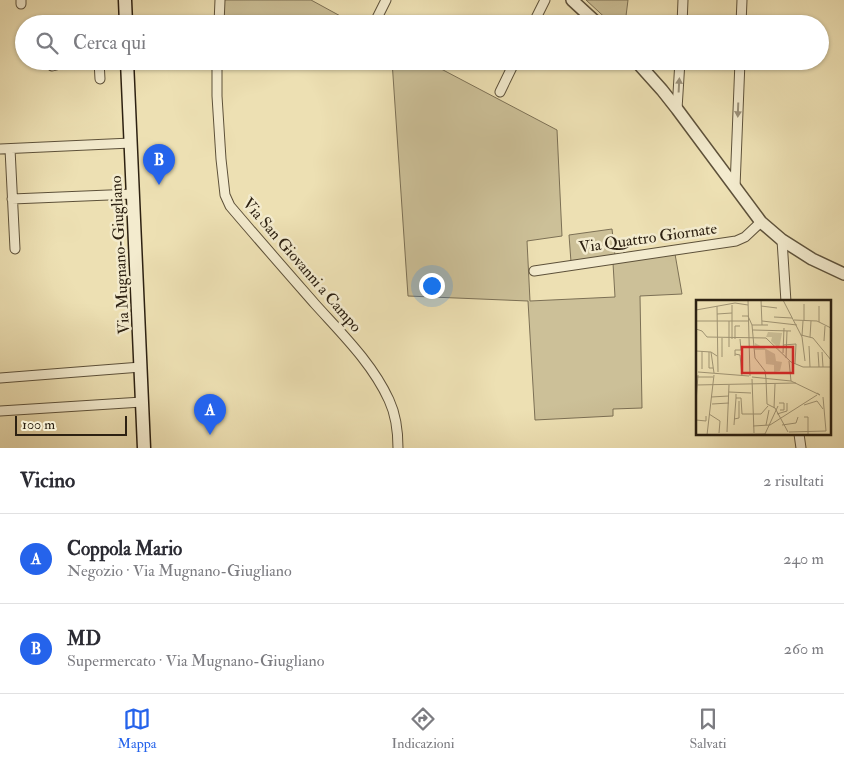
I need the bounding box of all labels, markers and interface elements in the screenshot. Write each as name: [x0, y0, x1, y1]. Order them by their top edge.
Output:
search box: [15, 15, 829, 70]
icon: search: [33, 29, 61, 57]
text: Cerca qui: [73, 31, 146, 55]
one-way arrow: [675, 77, 683, 93]
one-way arrow: [733, 102, 741, 118]
pin: B: [143, 144, 175, 185]
street label: Via Mugnano-Giugliano: [106, 175, 134, 335]
street label: Via San Giovanni a Campo: [237, 194, 366, 337]
street label: Via Quattro Giornate: [578, 218, 719, 258]
your location: [419, 273, 445, 299]
inset map: [696, 300, 832, 436]
pin: A: [194, 394, 226, 435]
scale bar: [15, 413, 128, 436]
text: 100 m: [22, 416, 55, 433]
text: Vicino: [20, 467, 75, 494]
text: 2 risultati: [763, 471, 824, 491]
text: Coppola Mario: [67, 537, 182, 561]
text: A: [31, 549, 41, 569]
text: 240 m: [783, 549, 824, 569]
text: Negozio · Via Mugnano-Giugliano: [67, 561, 292, 581]
text: MD: [67, 627, 101, 651]
text: B: [31, 639, 41, 659]
text: 260 m: [784, 639, 824, 659]
text: Supermercato · Via Mugnano-Giugliano: [67, 651, 325, 671]
tab: Mappa: [117, 705, 157, 752]
tab: Indicazioni: [392, 705, 454, 752]
tab: Salvati: [689, 705, 727, 752]

